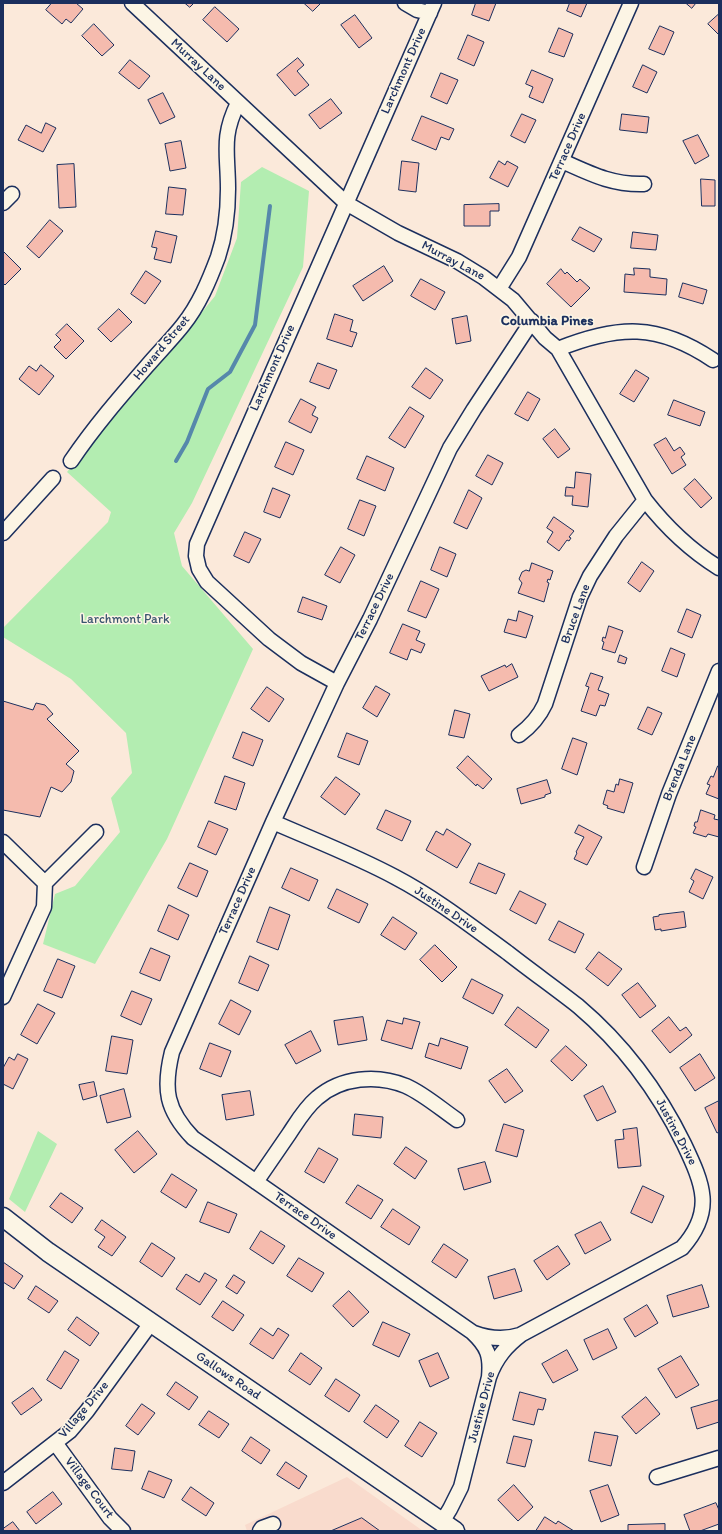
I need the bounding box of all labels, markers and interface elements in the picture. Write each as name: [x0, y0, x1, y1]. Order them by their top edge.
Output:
street label: Larchmont Drive: [378, 25, 430, 117]
street label: Murray Lane: [167, 35, 229, 95]
street label: Terrace Drive: [546, 110, 590, 184]
street label: Murray Lane: [419, 238, 487, 284]
street label: Howard Street: [130, 312, 194, 384]
district label: Columbia Pines: [501, 313, 593, 329]
street label: Larchmont Drive: [247, 322, 299, 414]
street label: Terrace Drive: [352, 571, 398, 643]
street label: Bruce Lane: [558, 582, 594, 646]
park label: Larchmont Park: [80, 612, 170, 628]
street label: Brenda Lane: [660, 733, 700, 803]
street label: Terrace Drive: [216, 864, 260, 938]
street label: Justine Drive: [411, 883, 481, 937]
street label: Justine Drive: [652, 1096, 700, 1168]
street label: Terrace Drive: [271, 1189, 339, 1243]
street label: Gallows Road: [192, 1348, 264, 1404]
street label: Justine Drive: [465, 1370, 499, 1444]
street label: Village Drive: [56, 1378, 112, 1442]
street label: Village Court: [61, 1454, 117, 1522]

